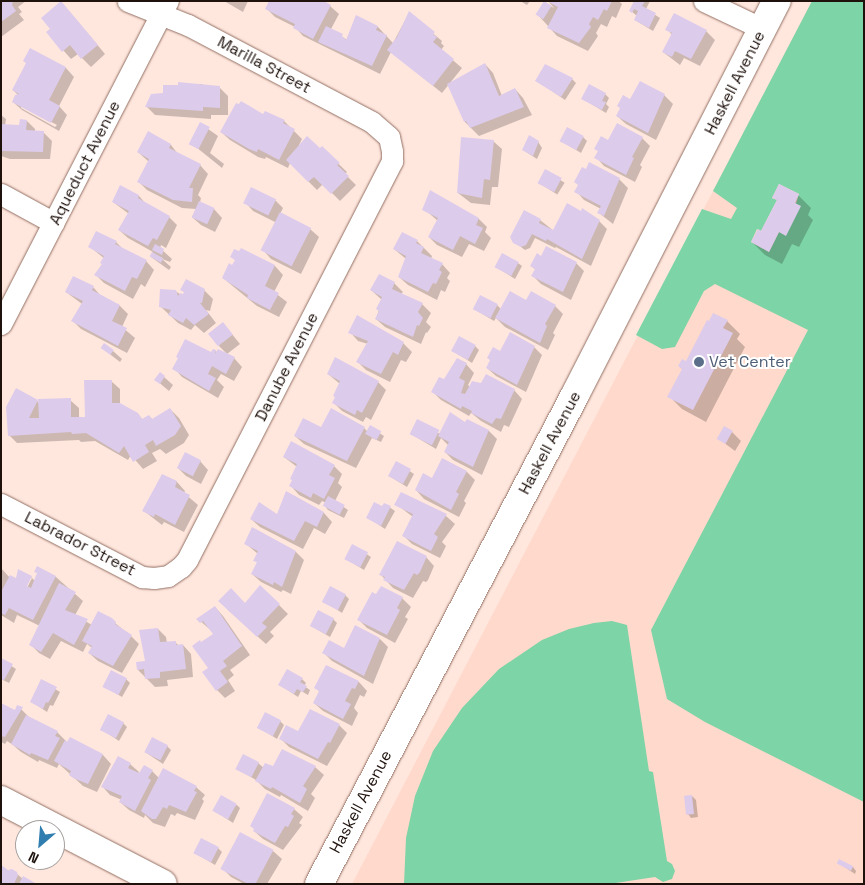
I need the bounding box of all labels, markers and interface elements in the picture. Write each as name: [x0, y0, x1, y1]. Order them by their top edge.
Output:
street label: Haskell Avenue: [701, 28, 769, 138]
street label: Marilla Street: [214, 32, 314, 98]
street label: Aqueduct Avenue: [45, 98, 125, 228]
street label: Danube Avenue: [251, 309, 323, 425]
place label: Vet Center: [709, 352, 791, 372]
marker: Vet Center: [693, 356, 705, 368]
street label: Haskell Avenue: [515, 388, 585, 498]
street label: Labrador Street: [21, 508, 139, 580]
street label: Haskell Avenue: [326, 747, 396, 857]
north arrow: [15, 820, 65, 870]
text: N: [25, 847, 42, 868]

